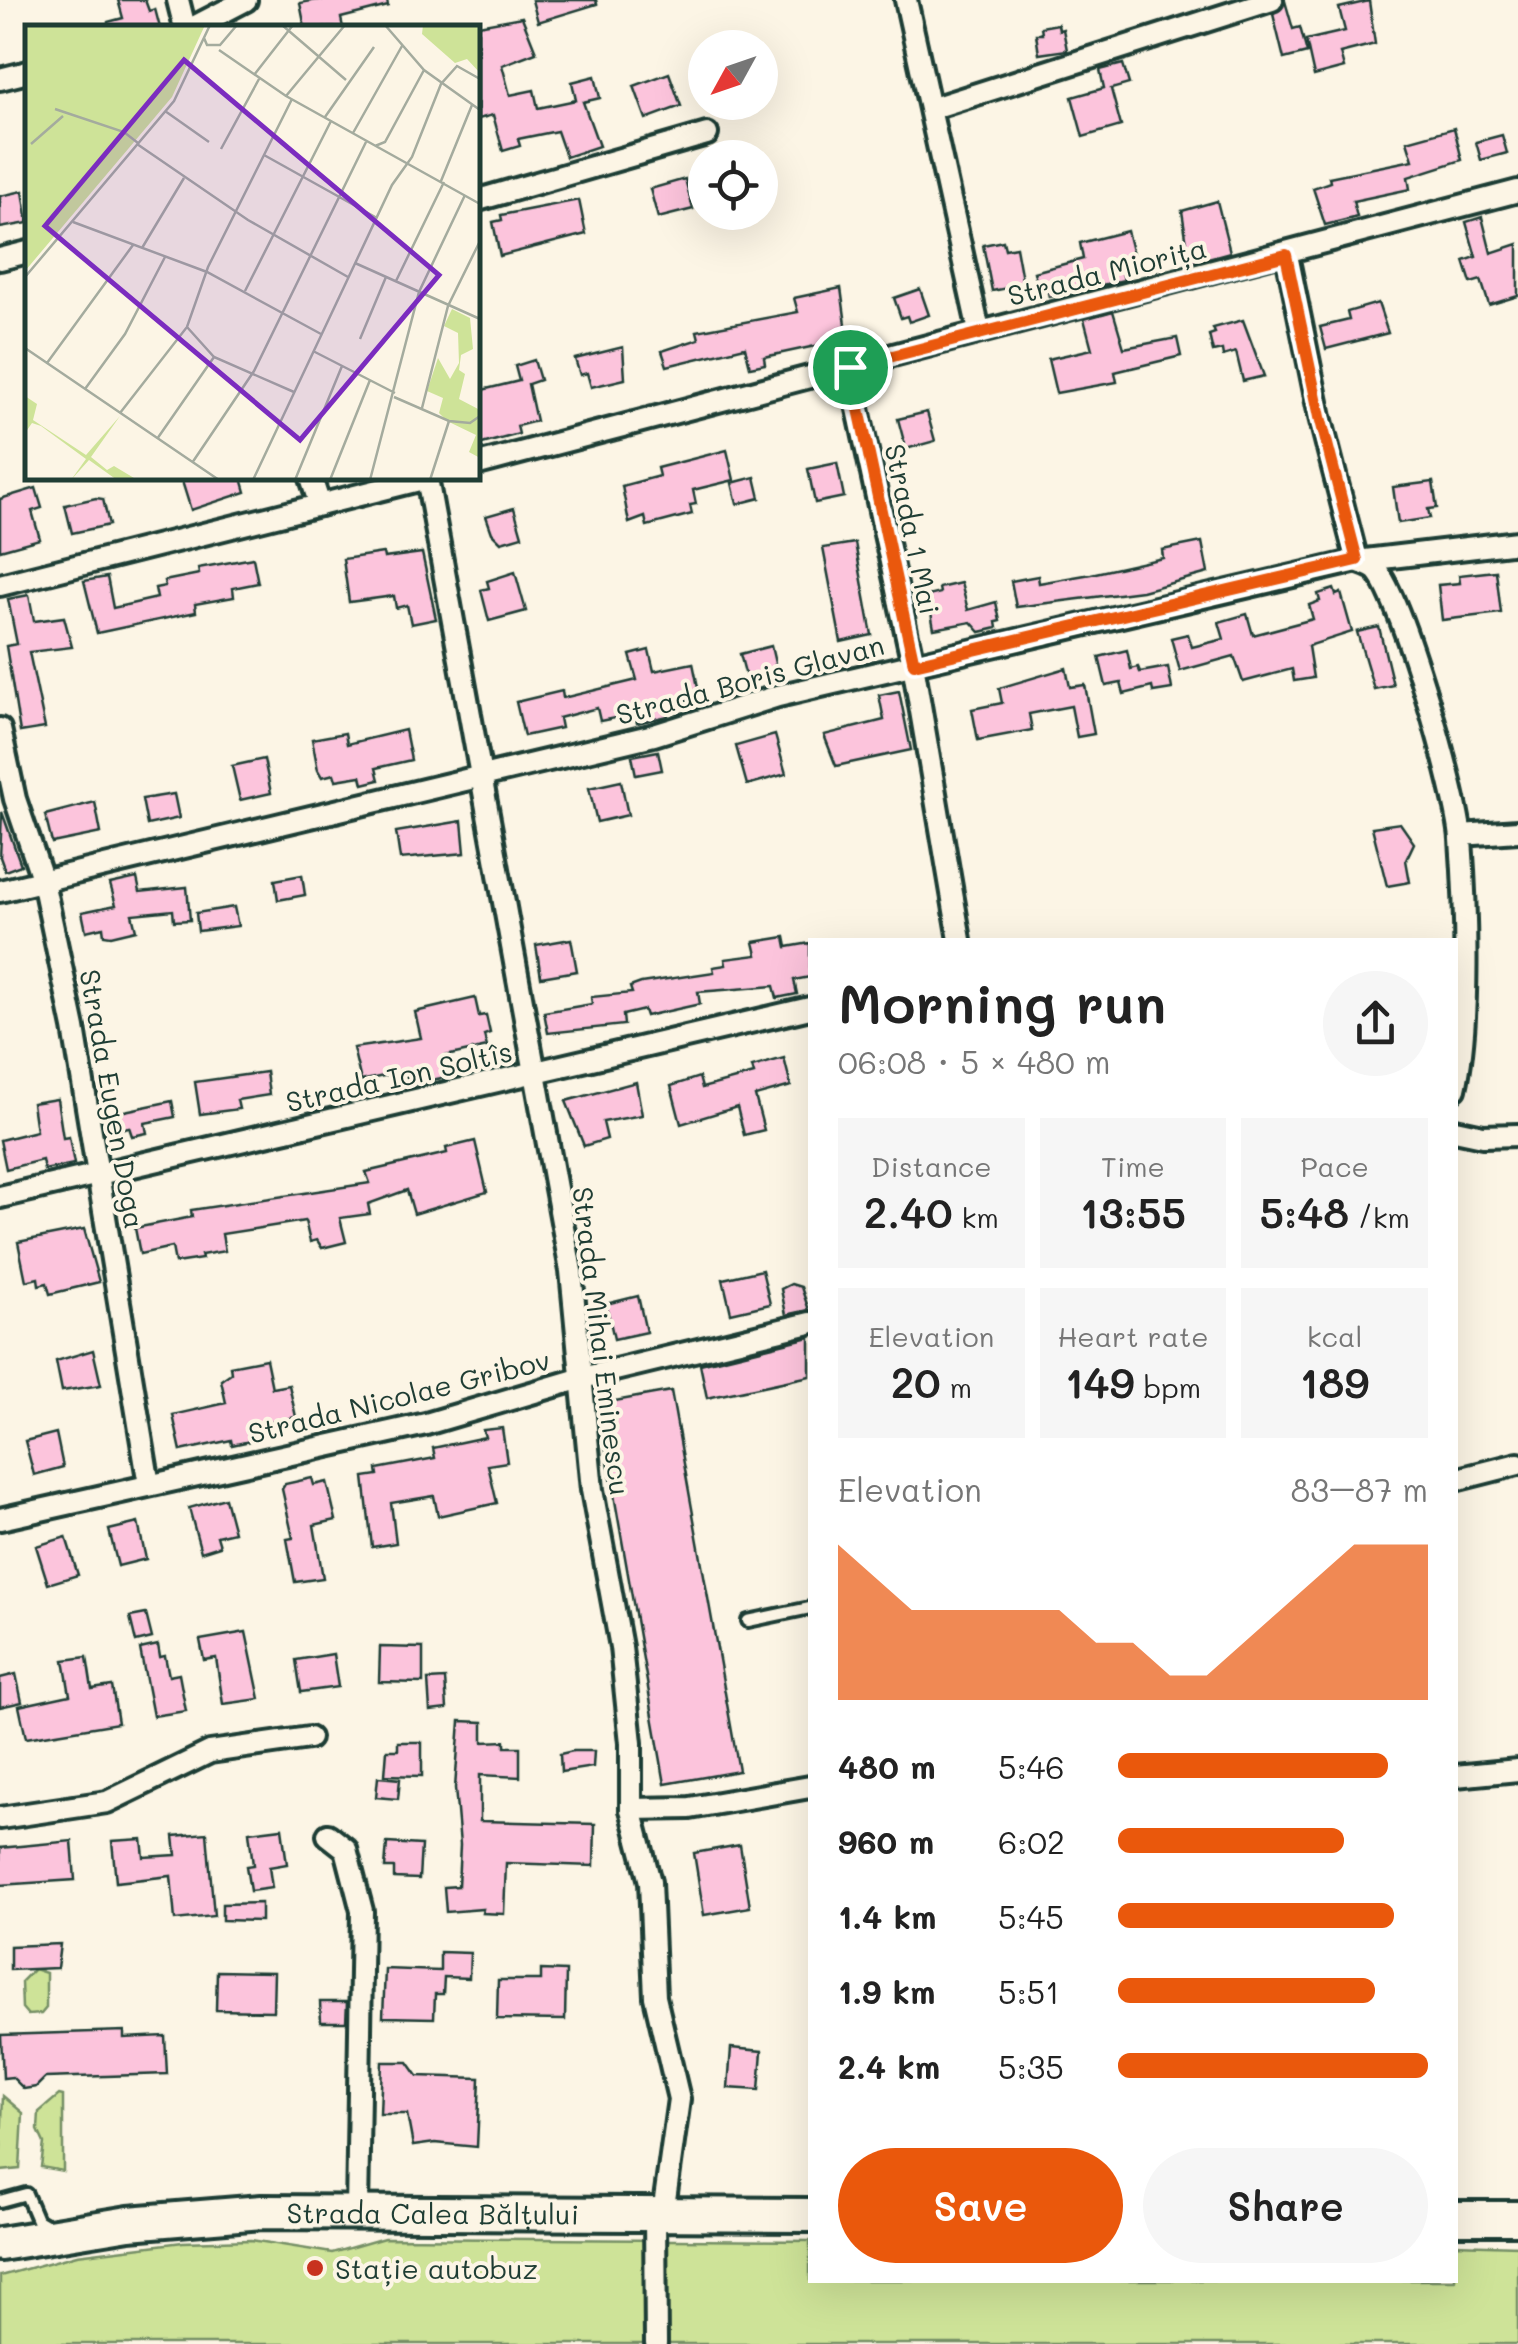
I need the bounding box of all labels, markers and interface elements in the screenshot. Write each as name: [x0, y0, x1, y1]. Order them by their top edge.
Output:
inset map: [25, 25, 480, 480]
north arrow: [688, 30, 778, 120]
map controls: [688, 30, 778, 230]
button: locate: [688, 140, 778, 230]
street label: Strada Miorița: [1004, 229, 1210, 314]
pin: [808, 325, 893, 410]
icon: arrive: [823, 340, 878, 395]
street label: Strada 1 Mai: [877, 440, 949, 618]
street label: Strada Boris Glavan: [612, 626, 888, 732]
text: Morning run: [838, 966, 1166, 1038]
street label: Strada Eugen Doga: [72, 967, 154, 1231]
button: share: [1323, 971, 1428, 1076]
street label: Strada Ion Soltîs: [282, 1032, 516, 1120]
text: 06:08 · 5 × 480 m: [838, 1040, 1111, 1082]
text: Distance: [871, 1148, 992, 1184]
text: Time: [1101, 1148, 1165, 1184]
text: Pace: [1300, 1148, 1369, 1184]
text: 2.40: [864, 1184, 953, 1239]
text: 13:55: [1080, 1184, 1186, 1239]
text: 5:48: [1259, 1184, 1349, 1239]
street label: Strada Mihai Eminescu: [565, 1185, 639, 1497]
text: km: [953, 1199, 999, 1235]
text: /km: [1349, 1199, 1410, 1235]
text: Elevation: [868, 1318, 994, 1354]
text: Heart rate: [1057, 1318, 1209, 1354]
text: kcal: [1307, 1318, 1363, 1354]
street label: Strada Nicolae Gribov: [245, 1341, 553, 1451]
text: 20: [891, 1354, 941, 1409]
text: 149: [1065, 1354, 1135, 1409]
text: 189: [1300, 1354, 1369, 1409]
text: m: [941, 1369, 972, 1405]
text: bpm: [1135, 1369, 1201, 1405]
text: Elevation: [838, 1468, 982, 1510]
text: 83–87 m: [1291, 1468, 1428, 1510]
text: 480 m: [838, 1745, 936, 1787]
text: 5:46: [998, 1745, 1065, 1787]
text: 960 m: [838, 1820, 934, 1862]
text: 6:02: [998, 1820, 1065, 1862]
text: 1.4 km: [838, 1895, 937, 1937]
text: 5:45: [998, 1895, 1064, 1937]
text: 1.9 km: [838, 1970, 935, 2012]
text: 5:51: [998, 1970, 1060, 2012]
text: 2.4 km: [838, 2045, 940, 2087]
text: 5:35: [998, 2045, 1064, 2087]
button: Save: [838, 2148, 1123, 2263]
button: Share: [1143, 2148, 1428, 2263]
street label: Strada Calea Bălțului: [286, 2194, 579, 2232]
place label: Stație autobuz: [335, 2250, 538, 2287]
marker: Stație autobuz: [304, 2257, 326, 2279]

